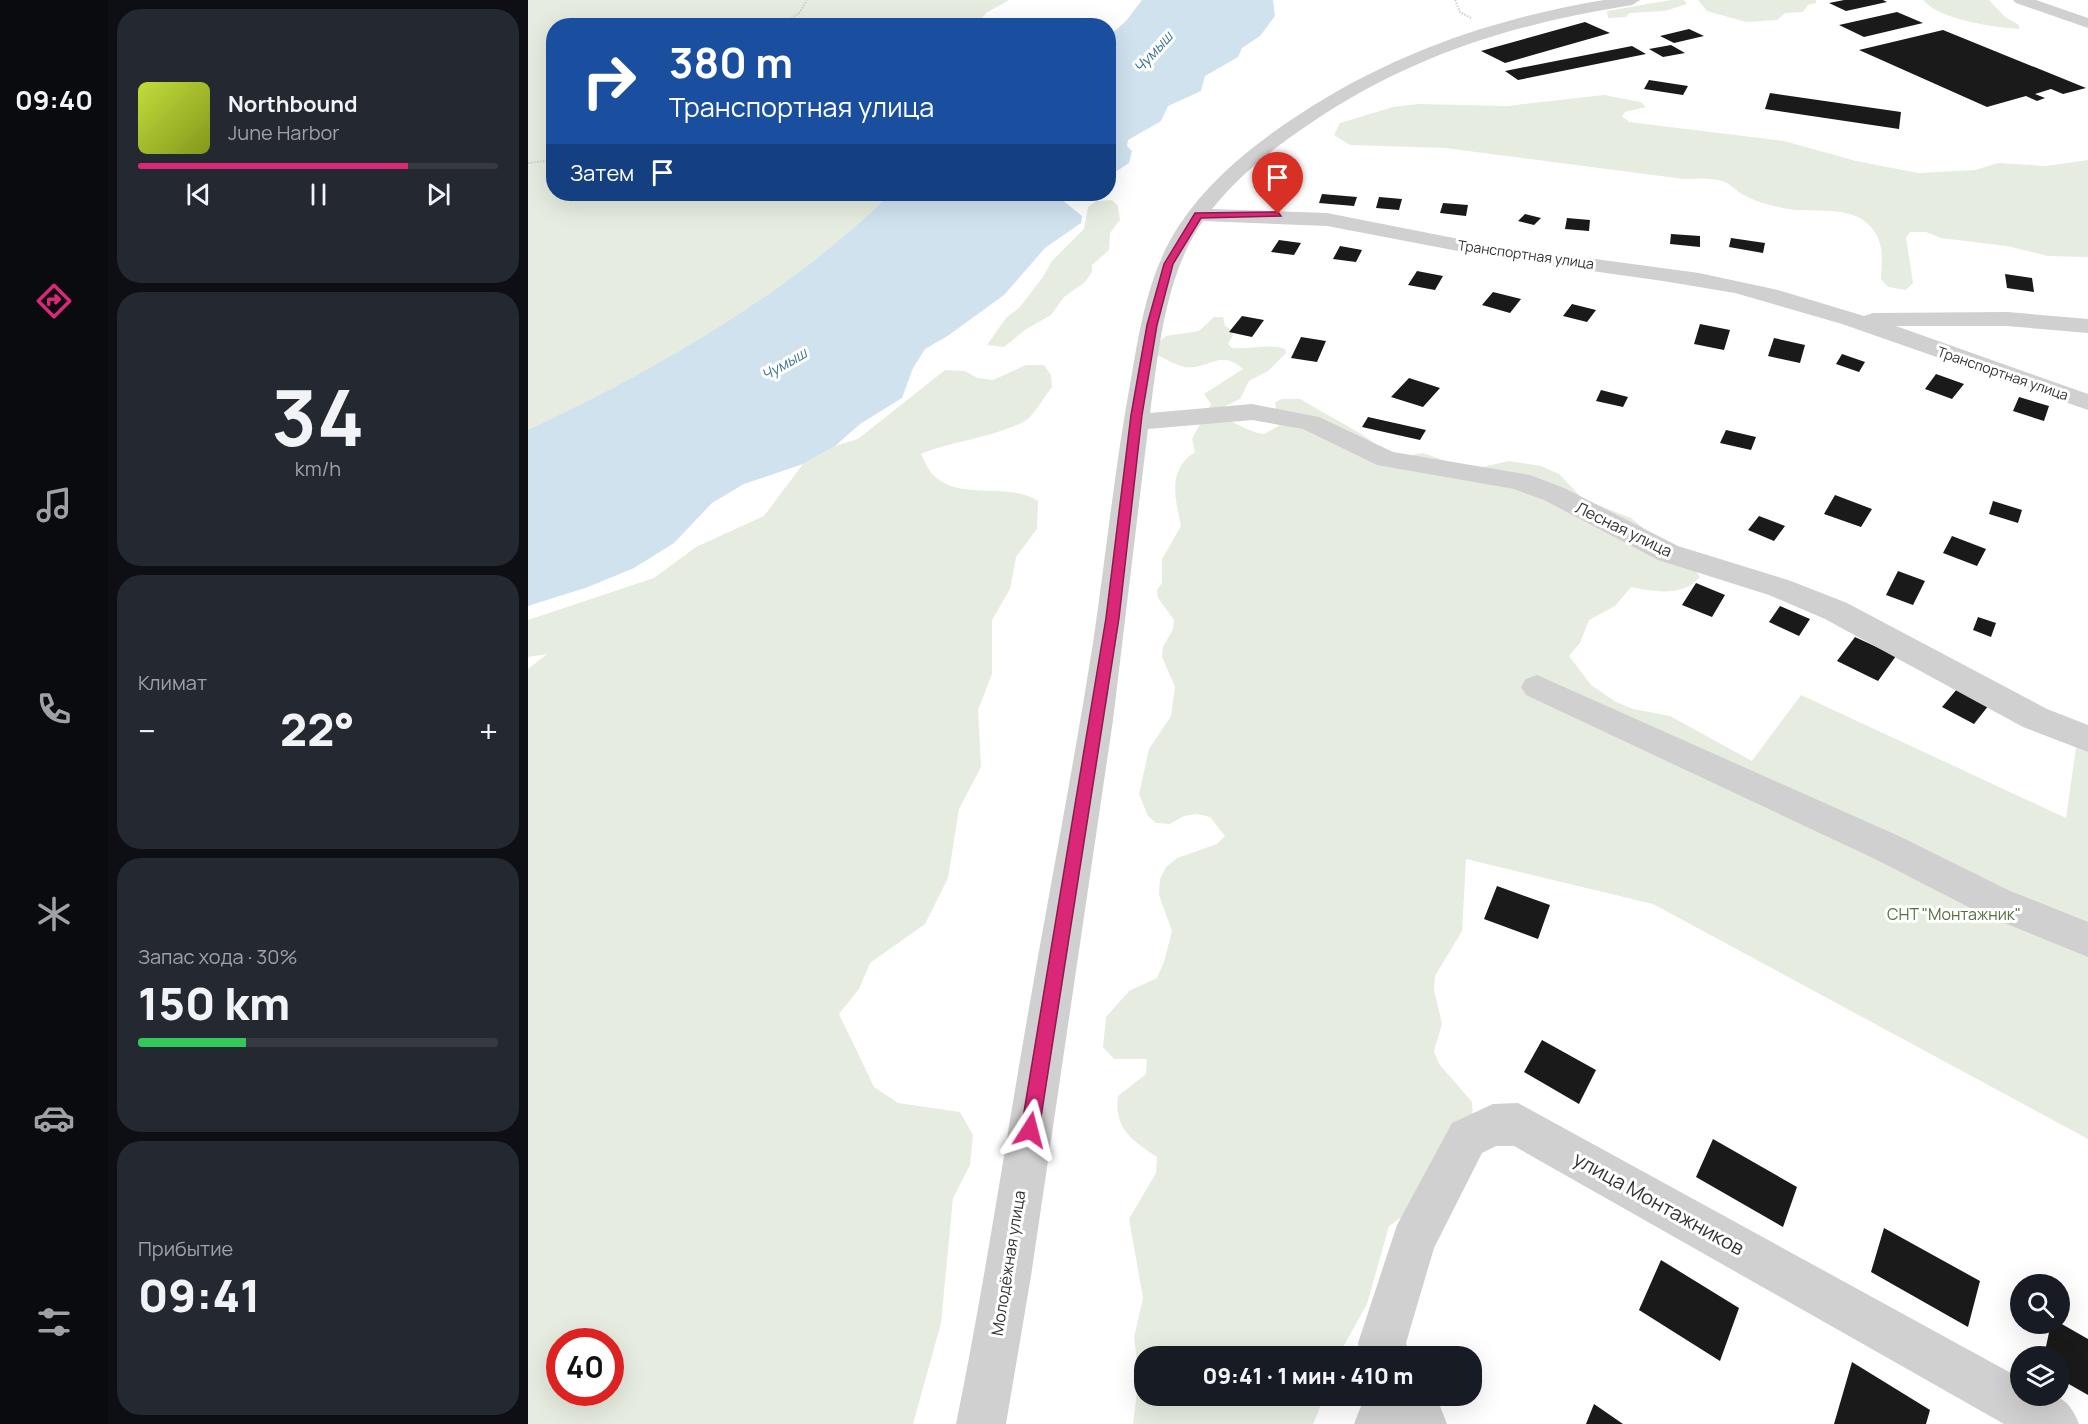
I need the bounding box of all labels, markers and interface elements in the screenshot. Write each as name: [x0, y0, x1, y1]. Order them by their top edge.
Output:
water label: Чумыш: [1129, 25, 1178, 77]
text: 380 m: [669, 33, 793, 91]
icon: right: [570, 42, 648, 120]
text: 09:40: [15, 81, 93, 118]
text: Транспортная улица: [669, 88, 934, 125]
text: Northbound: [228, 89, 358, 119]
text: June Harbor: [228, 119, 340, 146]
pin: [1252, 152, 1303, 214]
icon: arrive: [646, 156, 679, 189]
text: Затем: [570, 158, 634, 188]
icon: arrive: [1261, 161, 1294, 194]
icon: previous: [182, 178, 215, 211]
icon: pause: [302, 178, 335, 211]
icon: next: [422, 178, 455, 211]
street label: Транспортная улица: [1457, 235, 1595, 273]
icon: directions: [33, 280, 75, 322]
water label: Чумыш: [757, 342, 812, 385]
street label: Транспортная улица: [1935, 342, 2071, 404]
text: 34: [272, 363, 364, 469]
text: km/h: [295, 455, 341, 482]
icon: music: [33, 484, 75, 526]
street label: Лесная улица: [1572, 496, 1676, 562]
text: Климат: [138, 669, 207, 696]
icon: phone: [33, 688, 75, 730]
text: 22°: [280, 698, 355, 760]
text: −: [138, 708, 156, 753]
text: +: [479, 708, 498, 753]
icon: climate: [33, 893, 75, 935]
park label: СНТ "Монтажник": [1887, 903, 2021, 925]
text: Запас хода · 30%: [138, 943, 297, 970]
text: 150 km: [138, 972, 290, 1034]
icon: car: [33, 1097, 75, 1139]
position arrow: [998, 1098, 1062, 1162]
street label: улица Монтажников: [1569, 1145, 1749, 1261]
street label: Молодёжная улица: [986, 1189, 1030, 1337]
text: Прибытие: [138, 1235, 233, 1262]
text: 09:41: [138, 1264, 261, 1326]
map controls: [2010, 1274, 2070, 1406]
button: search: [2010, 1274, 2070, 1334]
icon: filters: [33, 1301, 75, 1343]
speed limit sign: 40: [546, 1328, 624, 1406]
button: layers: [2010, 1346, 2070, 1406]
text: 09:41 · 1 мин · 410 m: [1203, 1361, 1413, 1391]

